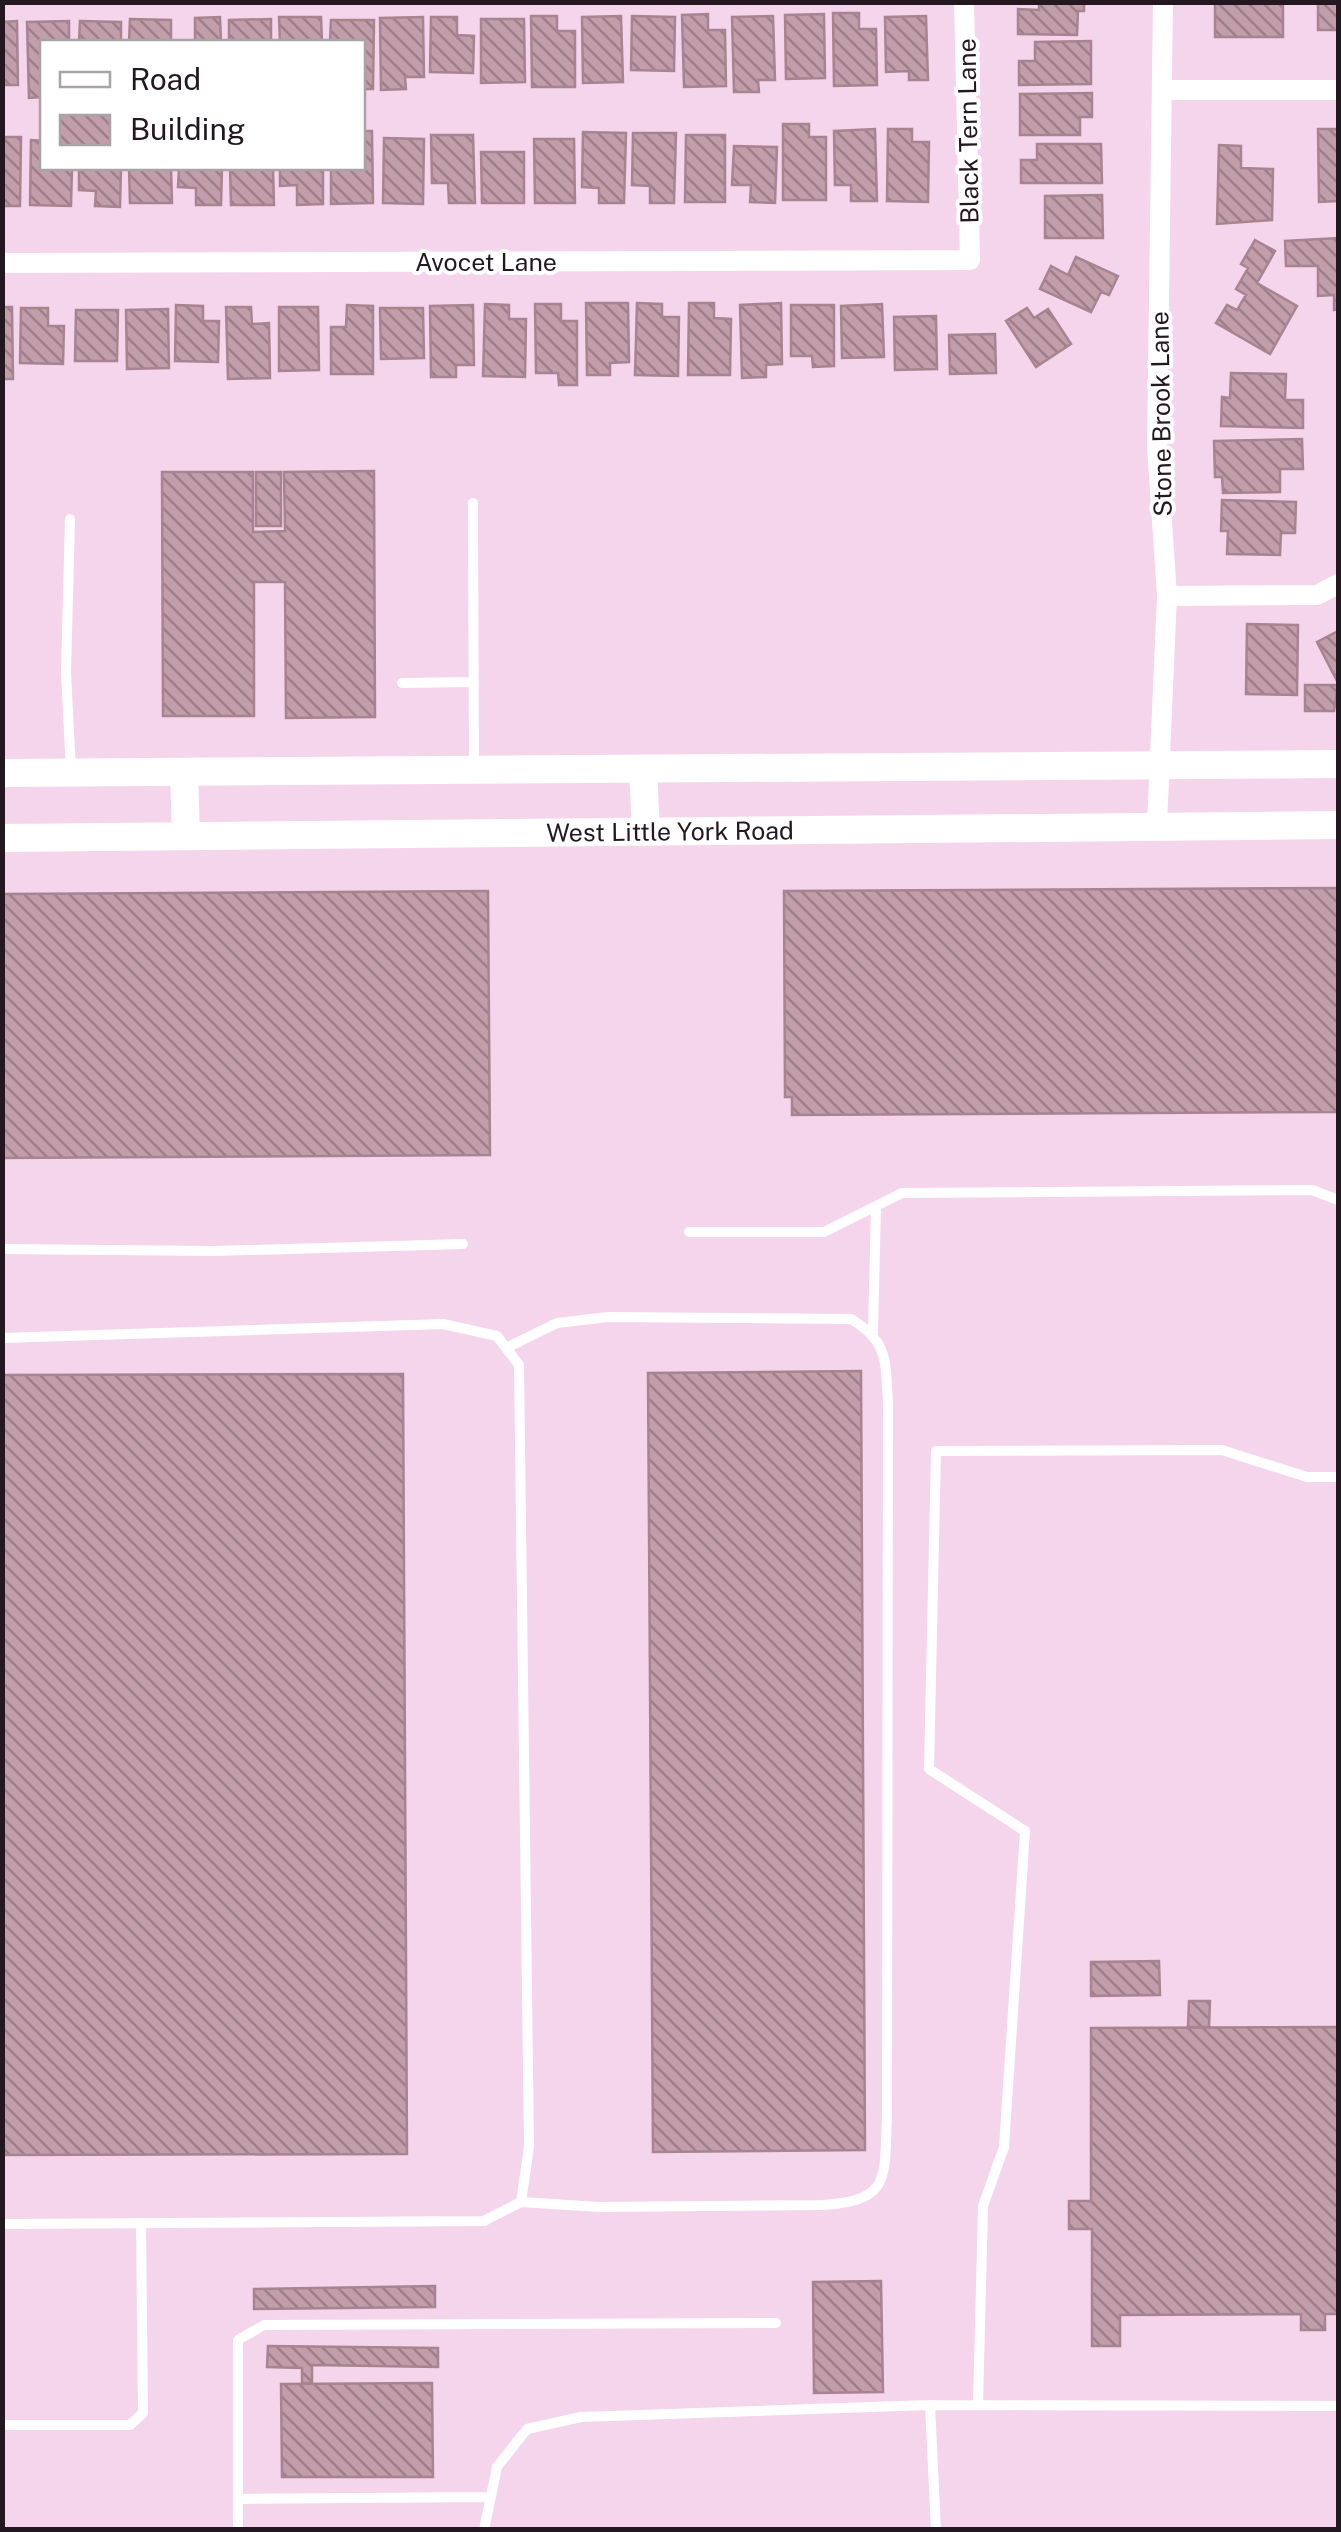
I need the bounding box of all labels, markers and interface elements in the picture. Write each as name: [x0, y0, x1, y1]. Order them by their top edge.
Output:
street label: Black Tern Lane: [951, 38, 985, 224]
legend: [40, 40, 365, 170]
text: Road: [130, 61, 201, 97]
text: Building: [130, 111, 245, 147]
street label: Avocet Lane: [415, 247, 557, 277]
street label: Stone Brook Lane: [1144, 311, 1178, 517]
street label: West Little York Road: [546, 815, 794, 848]

